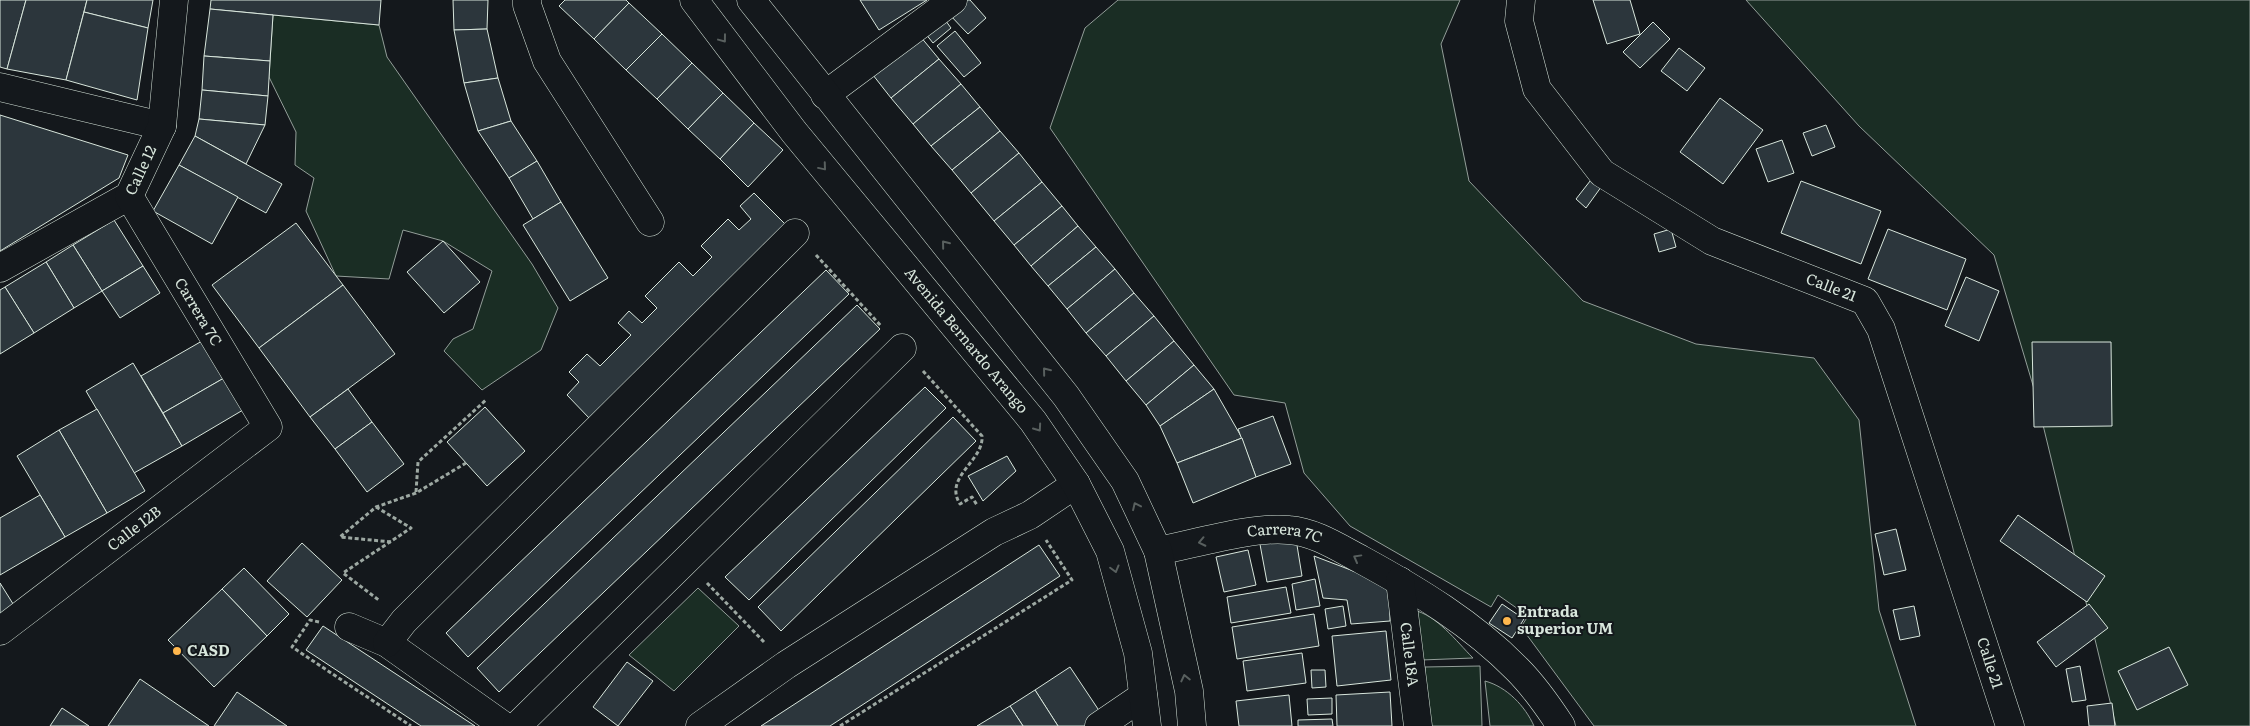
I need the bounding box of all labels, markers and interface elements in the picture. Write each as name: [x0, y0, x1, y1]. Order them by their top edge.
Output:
one-way arrow: [718, 33, 726, 42]
street label: Calle 12: [118, 141, 162, 199]
one-way arrow: [818, 161, 826, 170]
one-way arrow: [942, 241, 950, 250]
street label: Avenida Bernardo Arango: [900, 261, 1035, 418]
street label: Calle 21: [1803, 266, 1861, 307]
street label: Carrera 7C: [170, 273, 229, 350]
one-way arrow: [1043, 368, 1051, 377]
one-way arrow: [1031, 423, 1041, 432]
street label: Calle 12B: [102, 499, 166, 556]
one-way arrow: [1132, 502, 1143, 511]
street label: Carrera 7C: [1245, 516, 1326, 548]
one-way arrow: [1198, 536, 1207, 547]
one-way arrow: [1354, 554, 1363, 564]
one-way arrow: [1110, 565, 1120, 573]
place label: Entrada superior UM: [1517, 599, 1613, 639]
marker: Entrada superior UM: [1501, 615, 1513, 627]
street label: Calle 18A: [1395, 621, 1426, 688]
street label: Calle 21: [1972, 634, 2010, 691]
place label: CASD: [187, 638, 230, 661]
marker: CASD: [171, 645, 183, 657]
one-way arrow: [1181, 673, 1191, 682]

